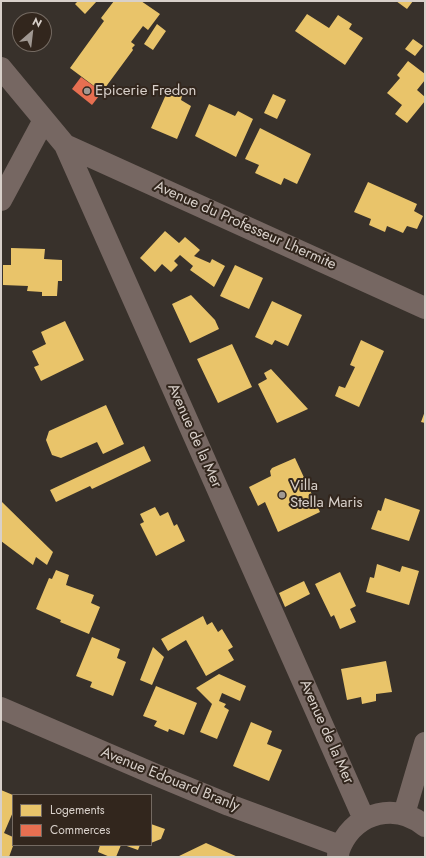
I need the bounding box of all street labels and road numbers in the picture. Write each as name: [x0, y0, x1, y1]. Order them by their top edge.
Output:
street label: Avenue du Professeur Lhermite: [151, 178, 339, 274]
street label: Avenue de la Mer: [163, 381, 225, 491]
street label: Avenue de la Mer: [295, 677, 357, 787]
street label: Avenue Edouard Branly: [98, 744, 242, 816]

